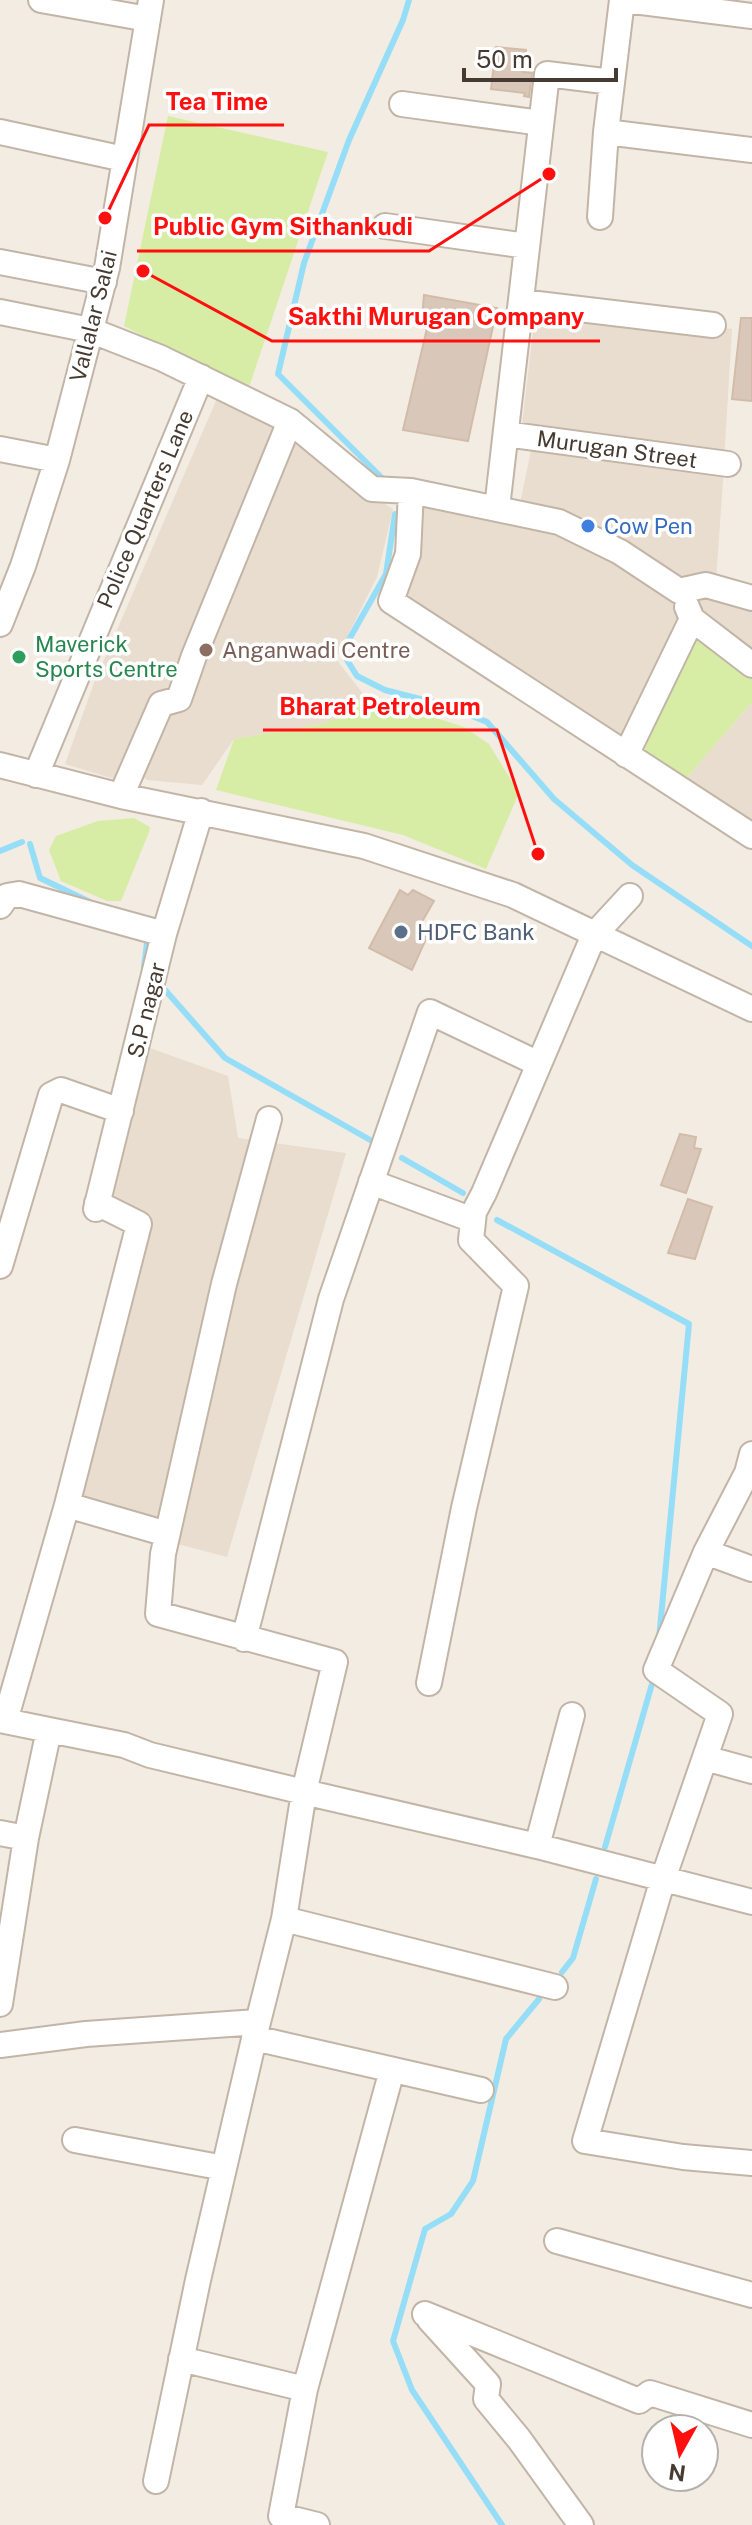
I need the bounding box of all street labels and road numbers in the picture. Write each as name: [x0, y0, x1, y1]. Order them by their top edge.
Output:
street label: Vallalar Salai: [64, 247, 122, 385]
street label: Police Quarters Lane: [91, 406, 199, 612]
street label: Murugan Street: [535, 425, 699, 473]
street label: S.P nagar: [122, 959, 170, 1061]

